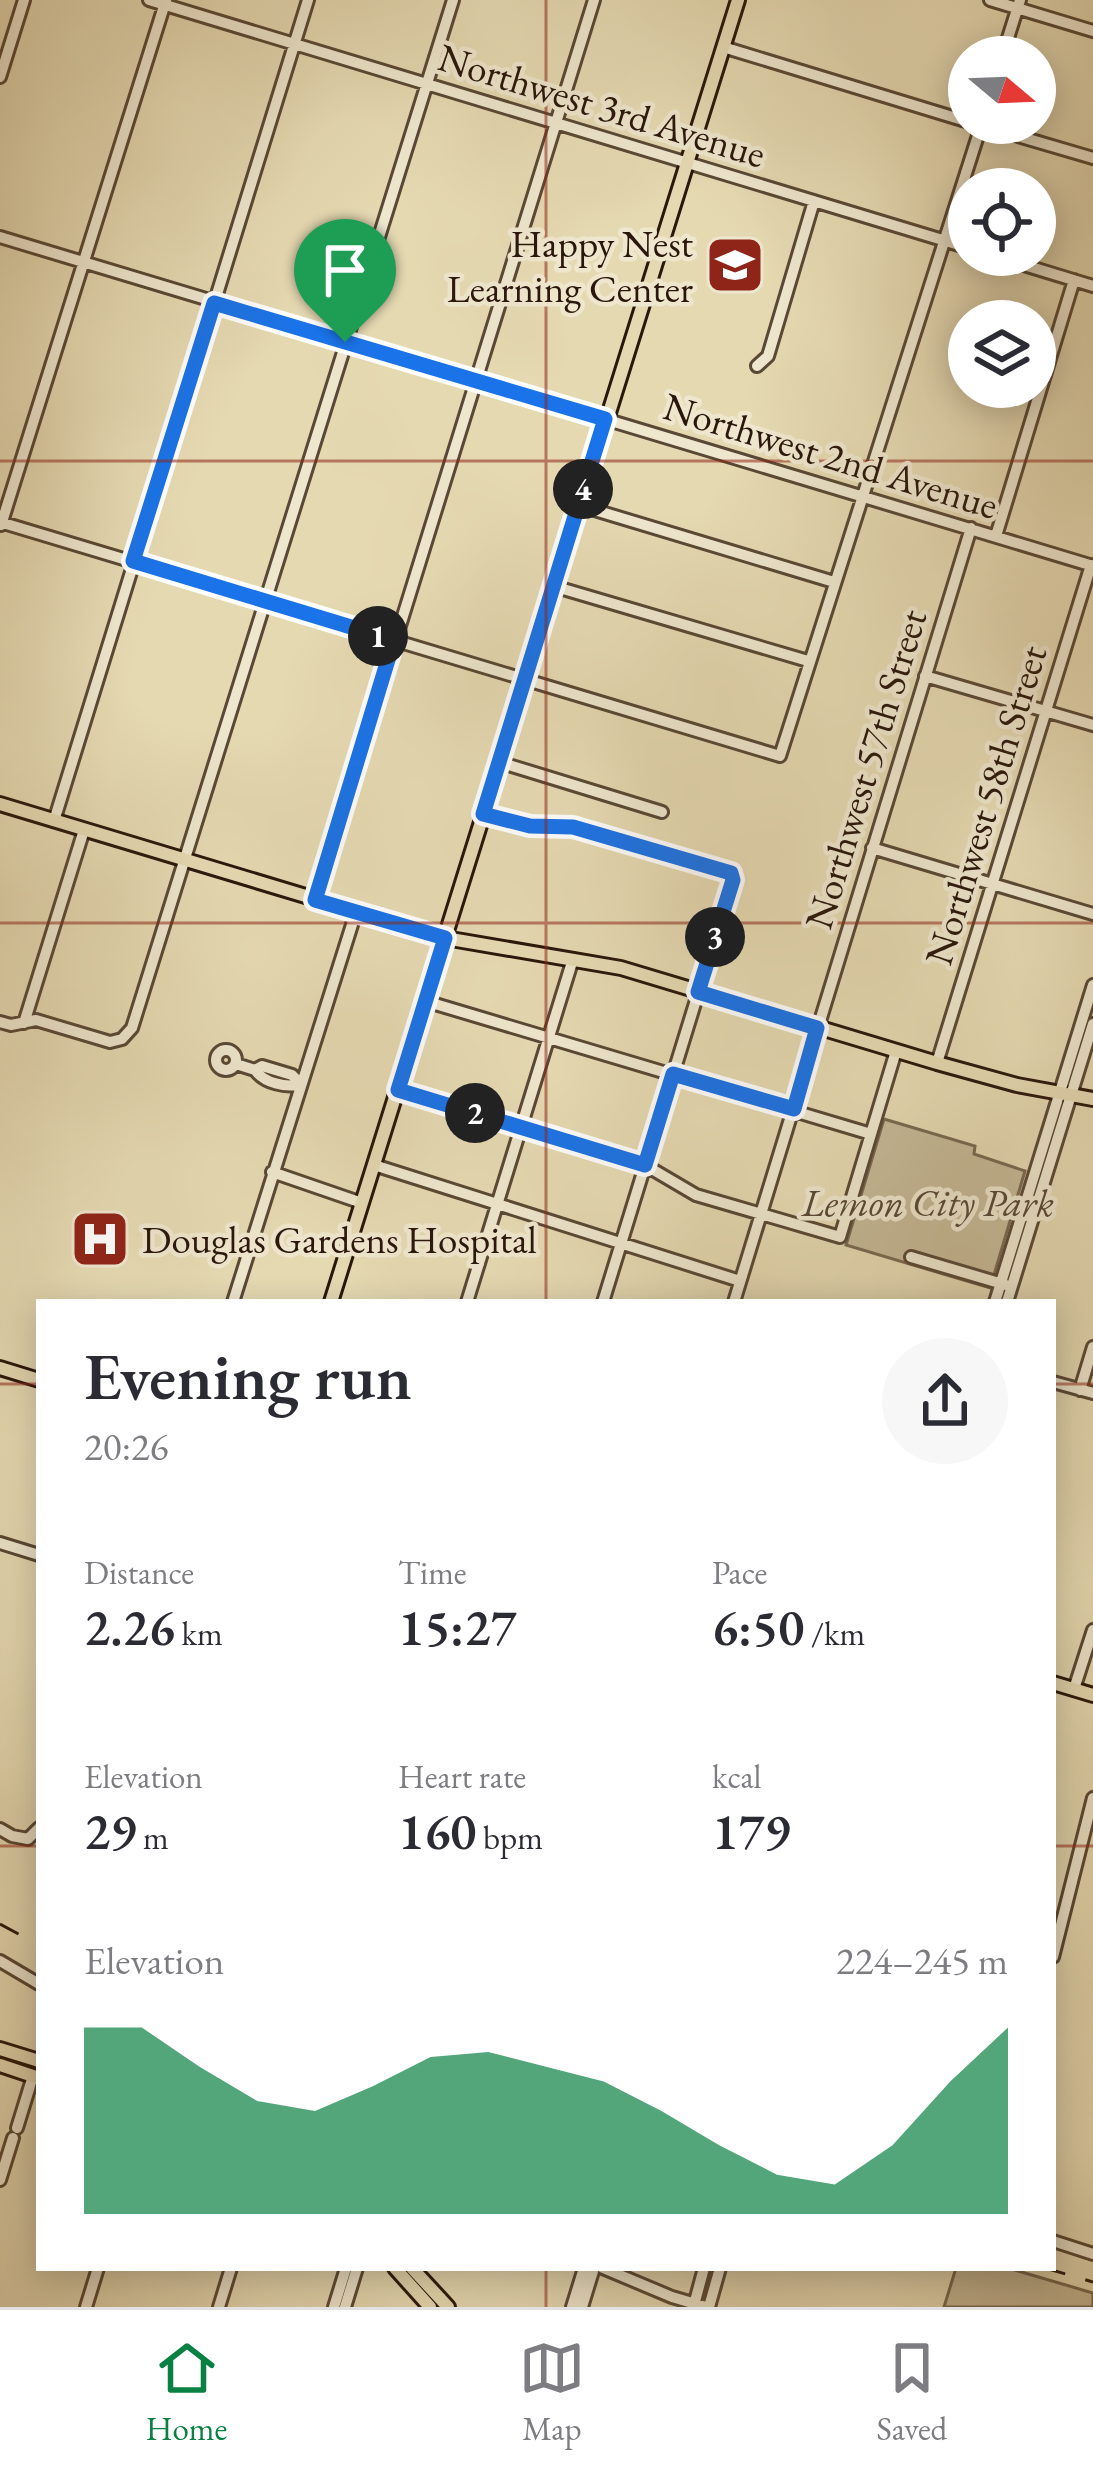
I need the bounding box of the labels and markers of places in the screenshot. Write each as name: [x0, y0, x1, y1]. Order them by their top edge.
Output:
place label: Happy Nest Learning Center: [447, 218, 693, 314]
pin: [294, 219, 396, 342]
school or university icon: Happy Nest Learning Center: [704, 234, 766, 296]
pin: 4: [553, 459, 613, 519]
pin: 1: [348, 606, 408, 666]
pin: 3: [685, 907, 745, 967]
pin: 2: [445, 1083, 505, 1143]
hospital icon: Douglas Gardens Hospital: [69, 1208, 131, 1270]
place label: Douglas Gardens Hospital: [142, 1214, 537, 1265]

